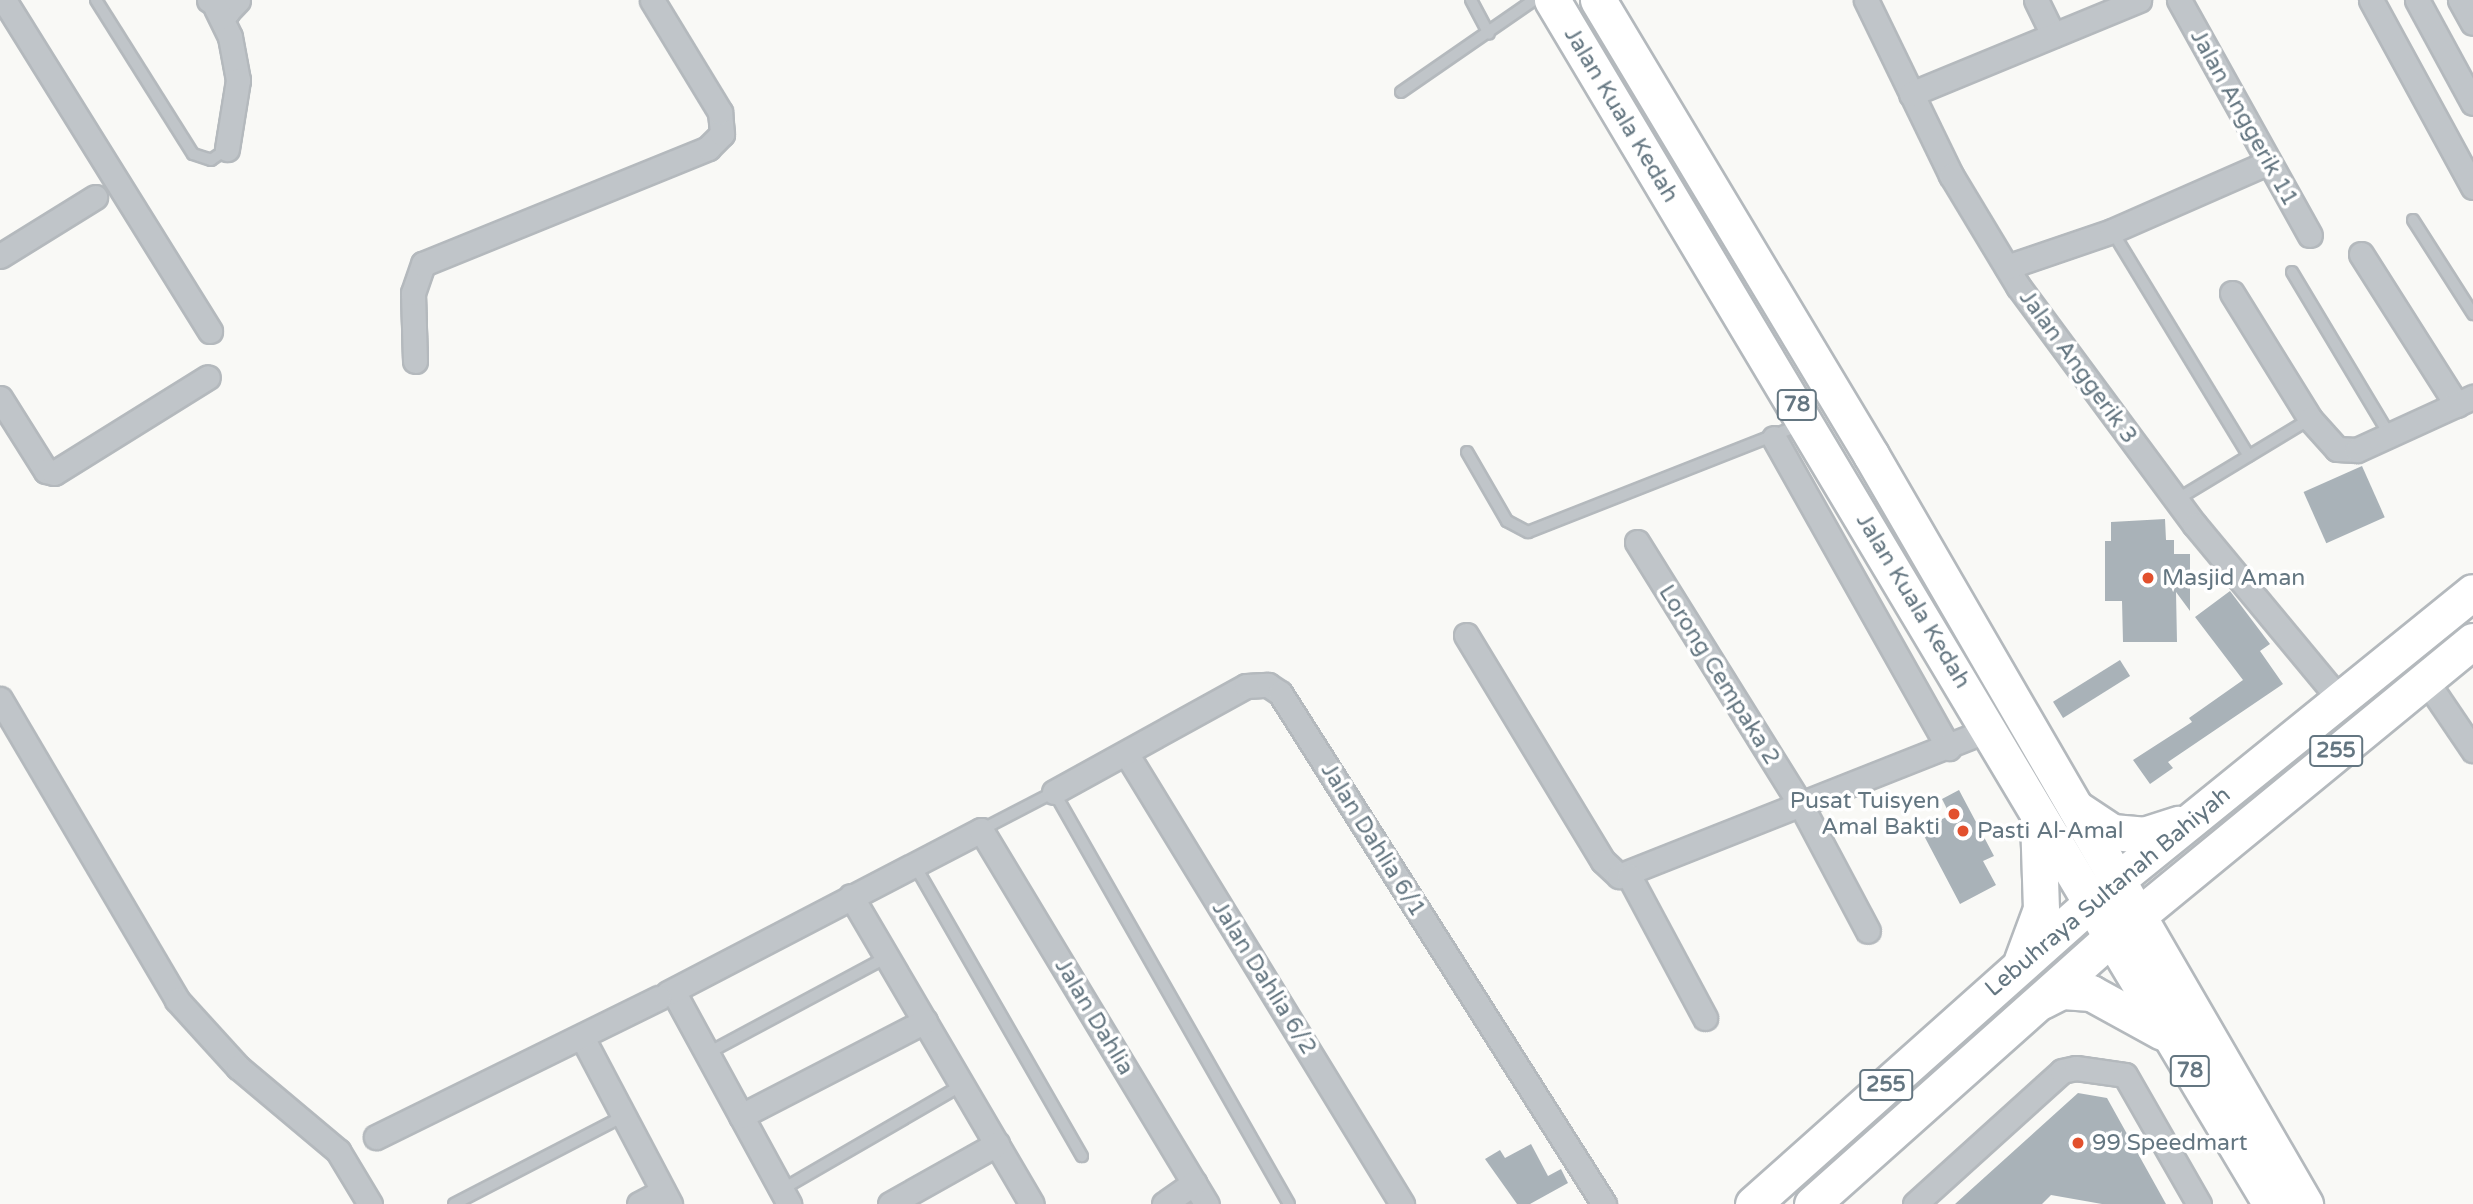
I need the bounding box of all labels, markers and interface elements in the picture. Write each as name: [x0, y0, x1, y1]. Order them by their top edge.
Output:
street label: Jalan Kuala Kedah: [1558, 23, 1684, 207]
street label: Jalan Anggerik 11: [2184, 25, 2304, 211]
street label: Jalan Anggerik 3: [2013, 285, 2143, 449]
road number: 78: [1776, 388, 1818, 422]
street label: Jalan Kuala Kedah: [1850, 509, 1976, 693]
place label: Masjid Aman: [2162, 564, 2305, 592]
marker: Masjid Aman: [2140, 570, 2156, 586]
street label: Lorong Cempaka 2: [1652, 580, 1786, 770]
road number: 255: [2308, 734, 2364, 768]
street label: Jalan Dahlia 6/1: [1315, 758, 1431, 922]
street label: Lebuhraya Sultanah Bahiyah: [1980, 781, 2236, 1003]
place label: Pusat Tuisyen Amal Bakti: [1790, 787, 1940, 841]
marker: Pusat Tuisyen Amal Bakti: [1946, 806, 1962, 822]
place label: Pasti Al-Amal: [1977, 817, 2123, 845]
marker: Pasti Al-Amal: [1955, 823, 1971, 839]
street label: Jalan Dahlia 6/2: [1206, 896, 1322, 1060]
street label: Jalan Dahlia: [1049, 954, 1139, 1080]
road number: 78: [2169, 1054, 2211, 1088]
road number: 255: [1858, 1068, 1914, 1102]
place label: 99 Speedmart: [2092, 1129, 2248, 1157]
marker: 99 Speedmart: [2070, 1135, 2086, 1151]

